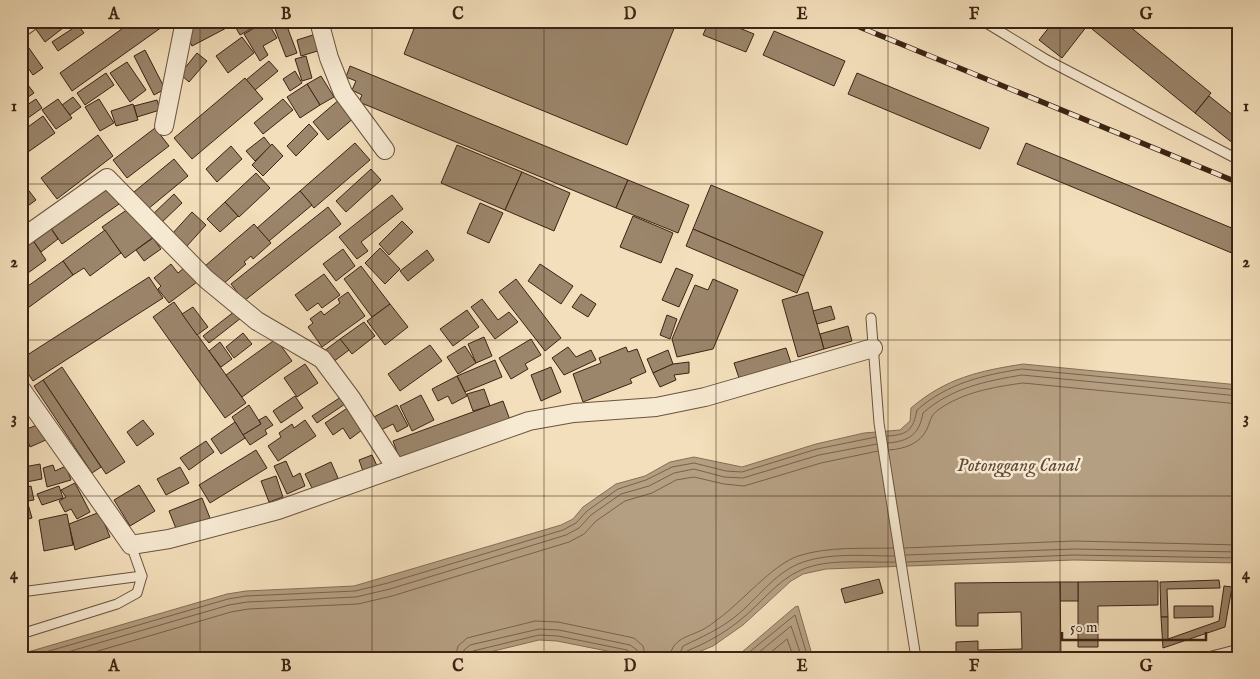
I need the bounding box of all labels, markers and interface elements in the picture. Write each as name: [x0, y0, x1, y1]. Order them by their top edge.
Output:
text: A: [108, 5, 121, 25]
text: B: [281, 5, 292, 25]
text: C: [452, 5, 464, 25]
text: D: [624, 5, 637, 25]
text: E: [796, 5, 808, 25]
text: F: [969, 5, 980, 25]
text: G: [1140, 5, 1153, 25]
text: 1: [11, 97, 17, 117]
text: 1: [1243, 97, 1249, 117]
text: 2: [10, 253, 18, 273]
text: 2: [1242, 253, 1250, 273]
text: 3: [11, 409, 17, 429]
text: 3: [1243, 409, 1249, 429]
water label: Potonggang Canal: [957, 454, 1081, 478]
text: 4: [10, 565, 19, 585]
text: 4: [1242, 565, 1251, 585]
scale bar: [1062, 609, 1206, 641]
text: 50 m: [1070, 618, 1098, 637]
text: A: [108, 657, 121, 677]
text: B: [281, 657, 292, 677]
text: C: [452, 657, 464, 677]
text: D: [624, 657, 637, 677]
text: E: [796, 657, 808, 677]
text: F: [969, 657, 980, 677]
text: G: [1140, 657, 1153, 677]

